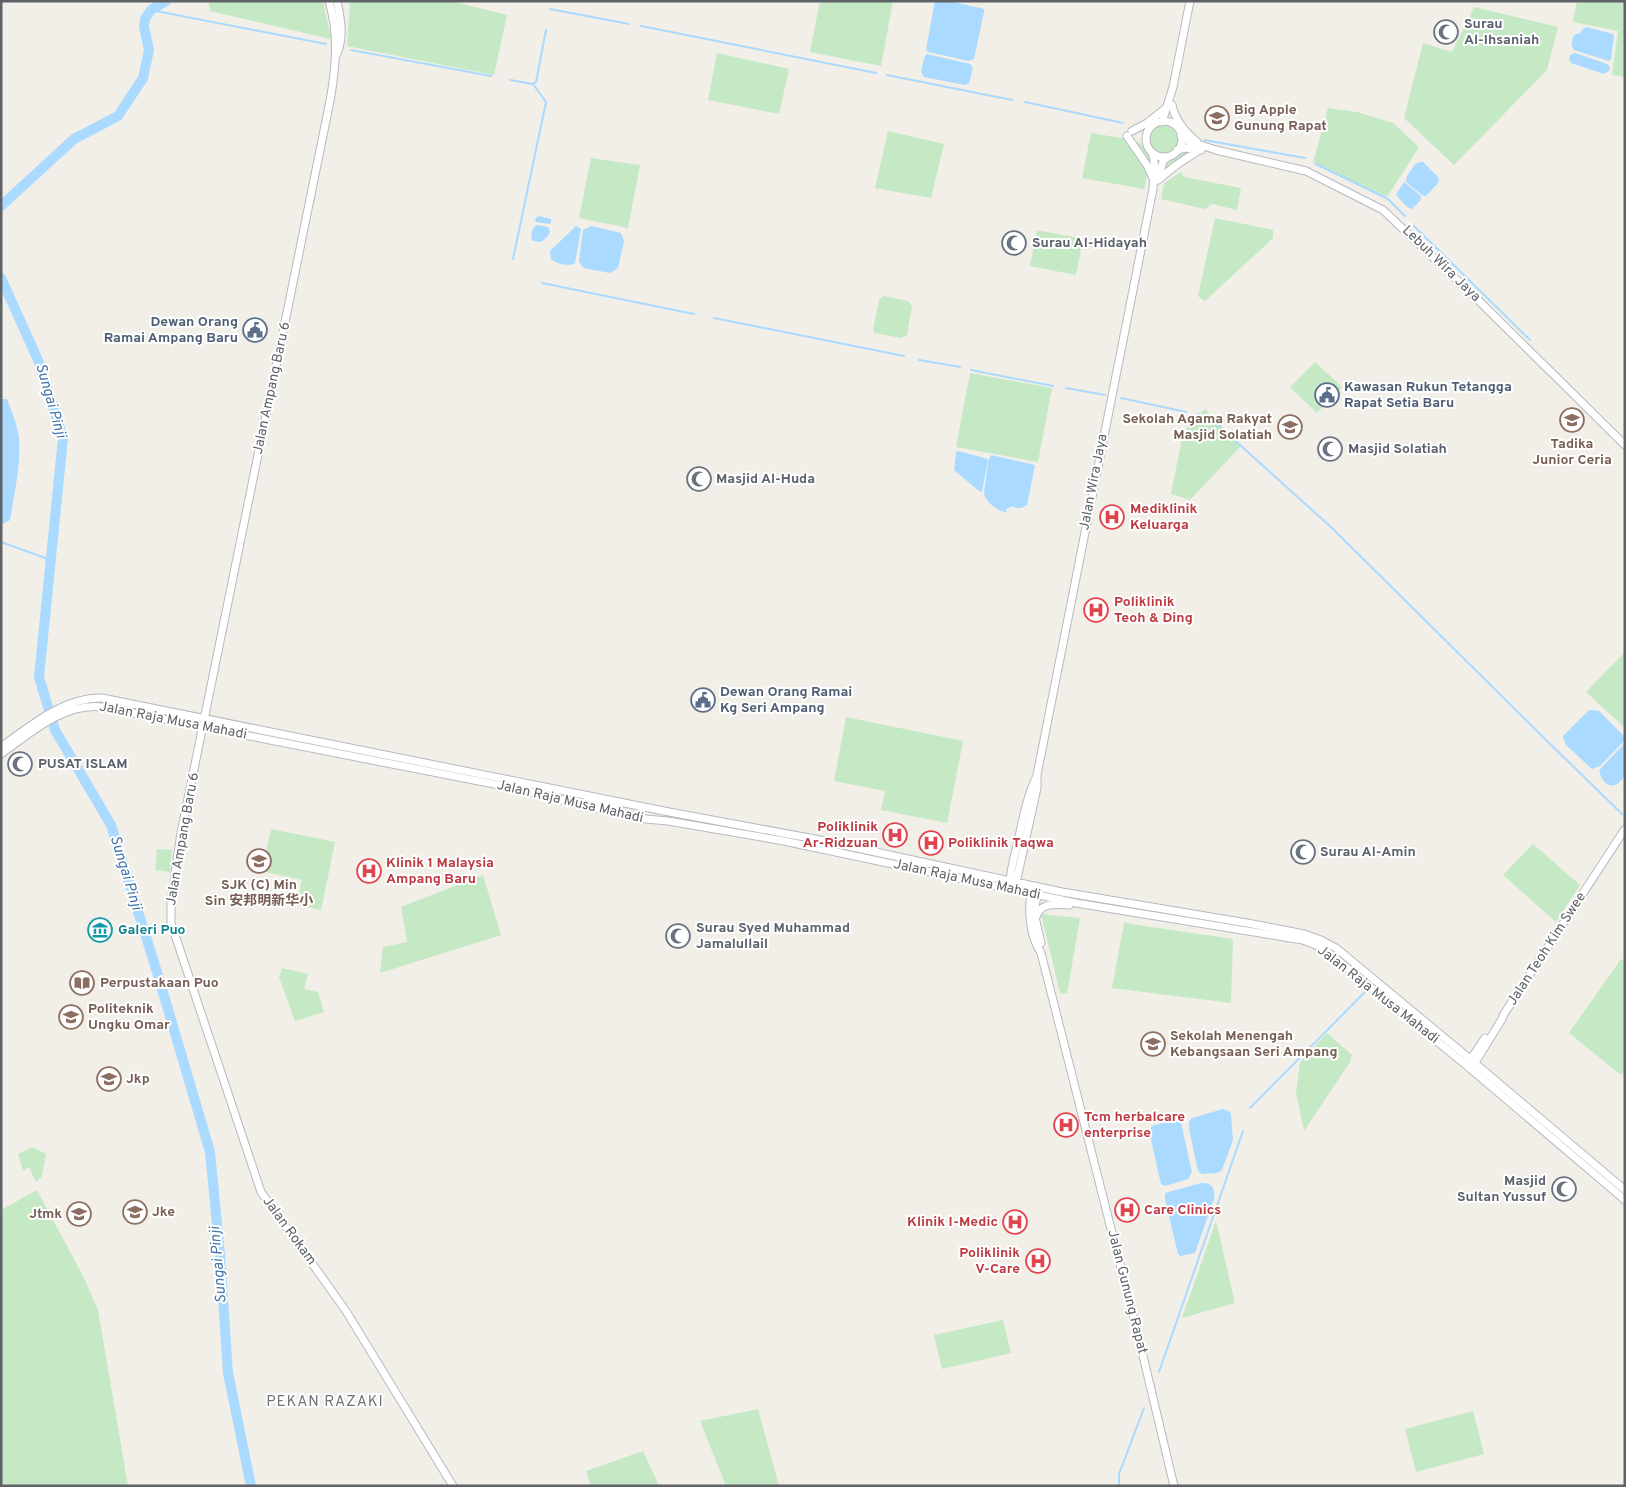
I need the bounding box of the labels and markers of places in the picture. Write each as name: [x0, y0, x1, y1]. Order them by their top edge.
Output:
place label: Surau Al-Ihsaniah: [1464, 16, 1539, 49]
mosque icon: Surau Al-Ihsaniah: [1433, 19, 1459, 45]
place label: Big Apple Gunung Rapat: [1234, 102, 1327, 135]
school or university icon: Big Apple Gunung Rapat: [1204, 105, 1230, 131]
mosque icon: Surau Al-Hidayah: [1001, 230, 1027, 256]
place label: Surau Al-Hidayah: [1032, 235, 1147, 252]
place label: Dewan Orang Ramai Ampang Baru: [104, 314, 238, 347]
public building icon: Dewan Orang Ramai Ampang Baru: [242, 317, 268, 343]
place label: Kawasan Rukun Tetangga Rapat Setia Baru: [1344, 379, 1512, 412]
public building icon: Kawasan Rukun Tetangga Rapat Setia Baru: [1314, 382, 1340, 408]
school or university icon: Tadika Junior Ceria: [1559, 407, 1585, 433]
place label: Sekolah Agama Rakyat Masjid Solatiah: [1122, 411, 1272, 444]
school or university icon: Sekolah Agama Rakyat Masjid Solatiah: [1277, 414, 1303, 440]
mosque icon: Masjid Solatiah: [1317, 436, 1343, 462]
place label: Tadika Junior Ceria: [1532, 436, 1612, 469]
place label: Masjid Solatiah: [1348, 441, 1447, 458]
mosque icon: Masjid Al-Huda: [686, 466, 712, 492]
place label: Masjid Al-Huda: [716, 471, 815, 488]
place label: Mediklinik Keluarga: [1130, 501, 1198, 534]
hospital icon: Mediklinik Keluarga: [1099, 504, 1125, 530]
place label: Poliklinik Teoh & Ding: [1114, 594, 1193, 627]
hospital icon: Poliklinik Teoh & Ding: [1083, 597, 1109, 623]
place label: Dewan Orang Ramai Kg Seri Ampang: [720, 684, 852, 717]
public building icon: Dewan Orang Ramai Kg Seri Ampang: [690, 687, 716, 713]
mosque icon: PUSAT ISLAM: [7, 751, 33, 777]
place label: PUSAT ISLAM: [38, 756, 128, 773]
place label: Poliklinik Ar-Ridzuan: [803, 819, 878, 852]
hospital icon: Poliklinik Ar-Ridzuan: [882, 822, 908, 848]
hospital icon: Poliklinik Taqwa: [918, 830, 944, 856]
place label: Poliklinik Taqwa: [948, 835, 1054, 852]
mosque icon: Surau Al-Amin: [1290, 839, 1316, 865]
place label: Surau Al-Amin: [1320, 844, 1416, 861]
school or university icon: SJK (C) Min Sin 安邦明新华小: [246, 848, 272, 874]
place label: Klinik 1 Malaysia Ampang Baru: [386, 855, 494, 888]
hospital icon: Klinik 1 Malaysia Ampang Baru: [356, 858, 382, 884]
place label: SJK (C) Min Sin 安邦明新华小: [205, 877, 313, 910]
museum icon: Galeri Puo: [87, 917, 113, 943]
place label: Surau Syed Muhammad Jamalullail: [696, 920, 850, 953]
place label: Galeri Puo: [118, 922, 186, 939]
mosque icon: Surau Syed Muhammad Jamalullail: [665, 923, 691, 949]
library icon: Perpustakaan Puo: [69, 970, 95, 996]
place label: Perpustakaan Puo: [100, 975, 219, 992]
place label: Politeknik Ungku Omar: [88, 1001, 170, 1034]
school or university icon: Politeknik Ungku Omar: [58, 1004, 84, 1030]
place label: Sekolah Menengah Kebangsaan Seri Ampang: [1170, 1028, 1338, 1061]
school or university icon: Sekolah Menengah Kebangsaan Seri Ampang: [1140, 1031, 1166, 1057]
school or university icon: Jkp: [96, 1066, 122, 1092]
place label: Jkp: [126, 1071, 150, 1088]
place label: Tcm herbalcare enterprise: [1084, 1109, 1185, 1142]
hospital icon: Tcm herbalcare enterprise: [1053, 1112, 1079, 1138]
place label: Masjid Sultan Yussuf: [1457, 1173, 1546, 1206]
mosque icon: Masjid Sultan Yussuf: [1551, 1176, 1577, 1202]
hospital icon: Care Clinics: [1114, 1197, 1140, 1223]
school or university icon: Jke: [122, 1199, 148, 1225]
school or university icon: Jtmk: [66, 1201, 92, 1227]
place label: Care Clinics: [1144, 1202, 1221, 1219]
place label: Jke: [152, 1204, 175, 1221]
place label: Jtmk: [29, 1206, 62, 1223]
hospital icon: Klinik I-Medic: [1002, 1209, 1028, 1235]
place label: Klinik I-Medic: [907, 1214, 998, 1231]
place label: Poliklinik V-Care: [959, 1245, 1020, 1278]
hospital icon: Poliklinik V-Care: [1025, 1248, 1051, 1274]

